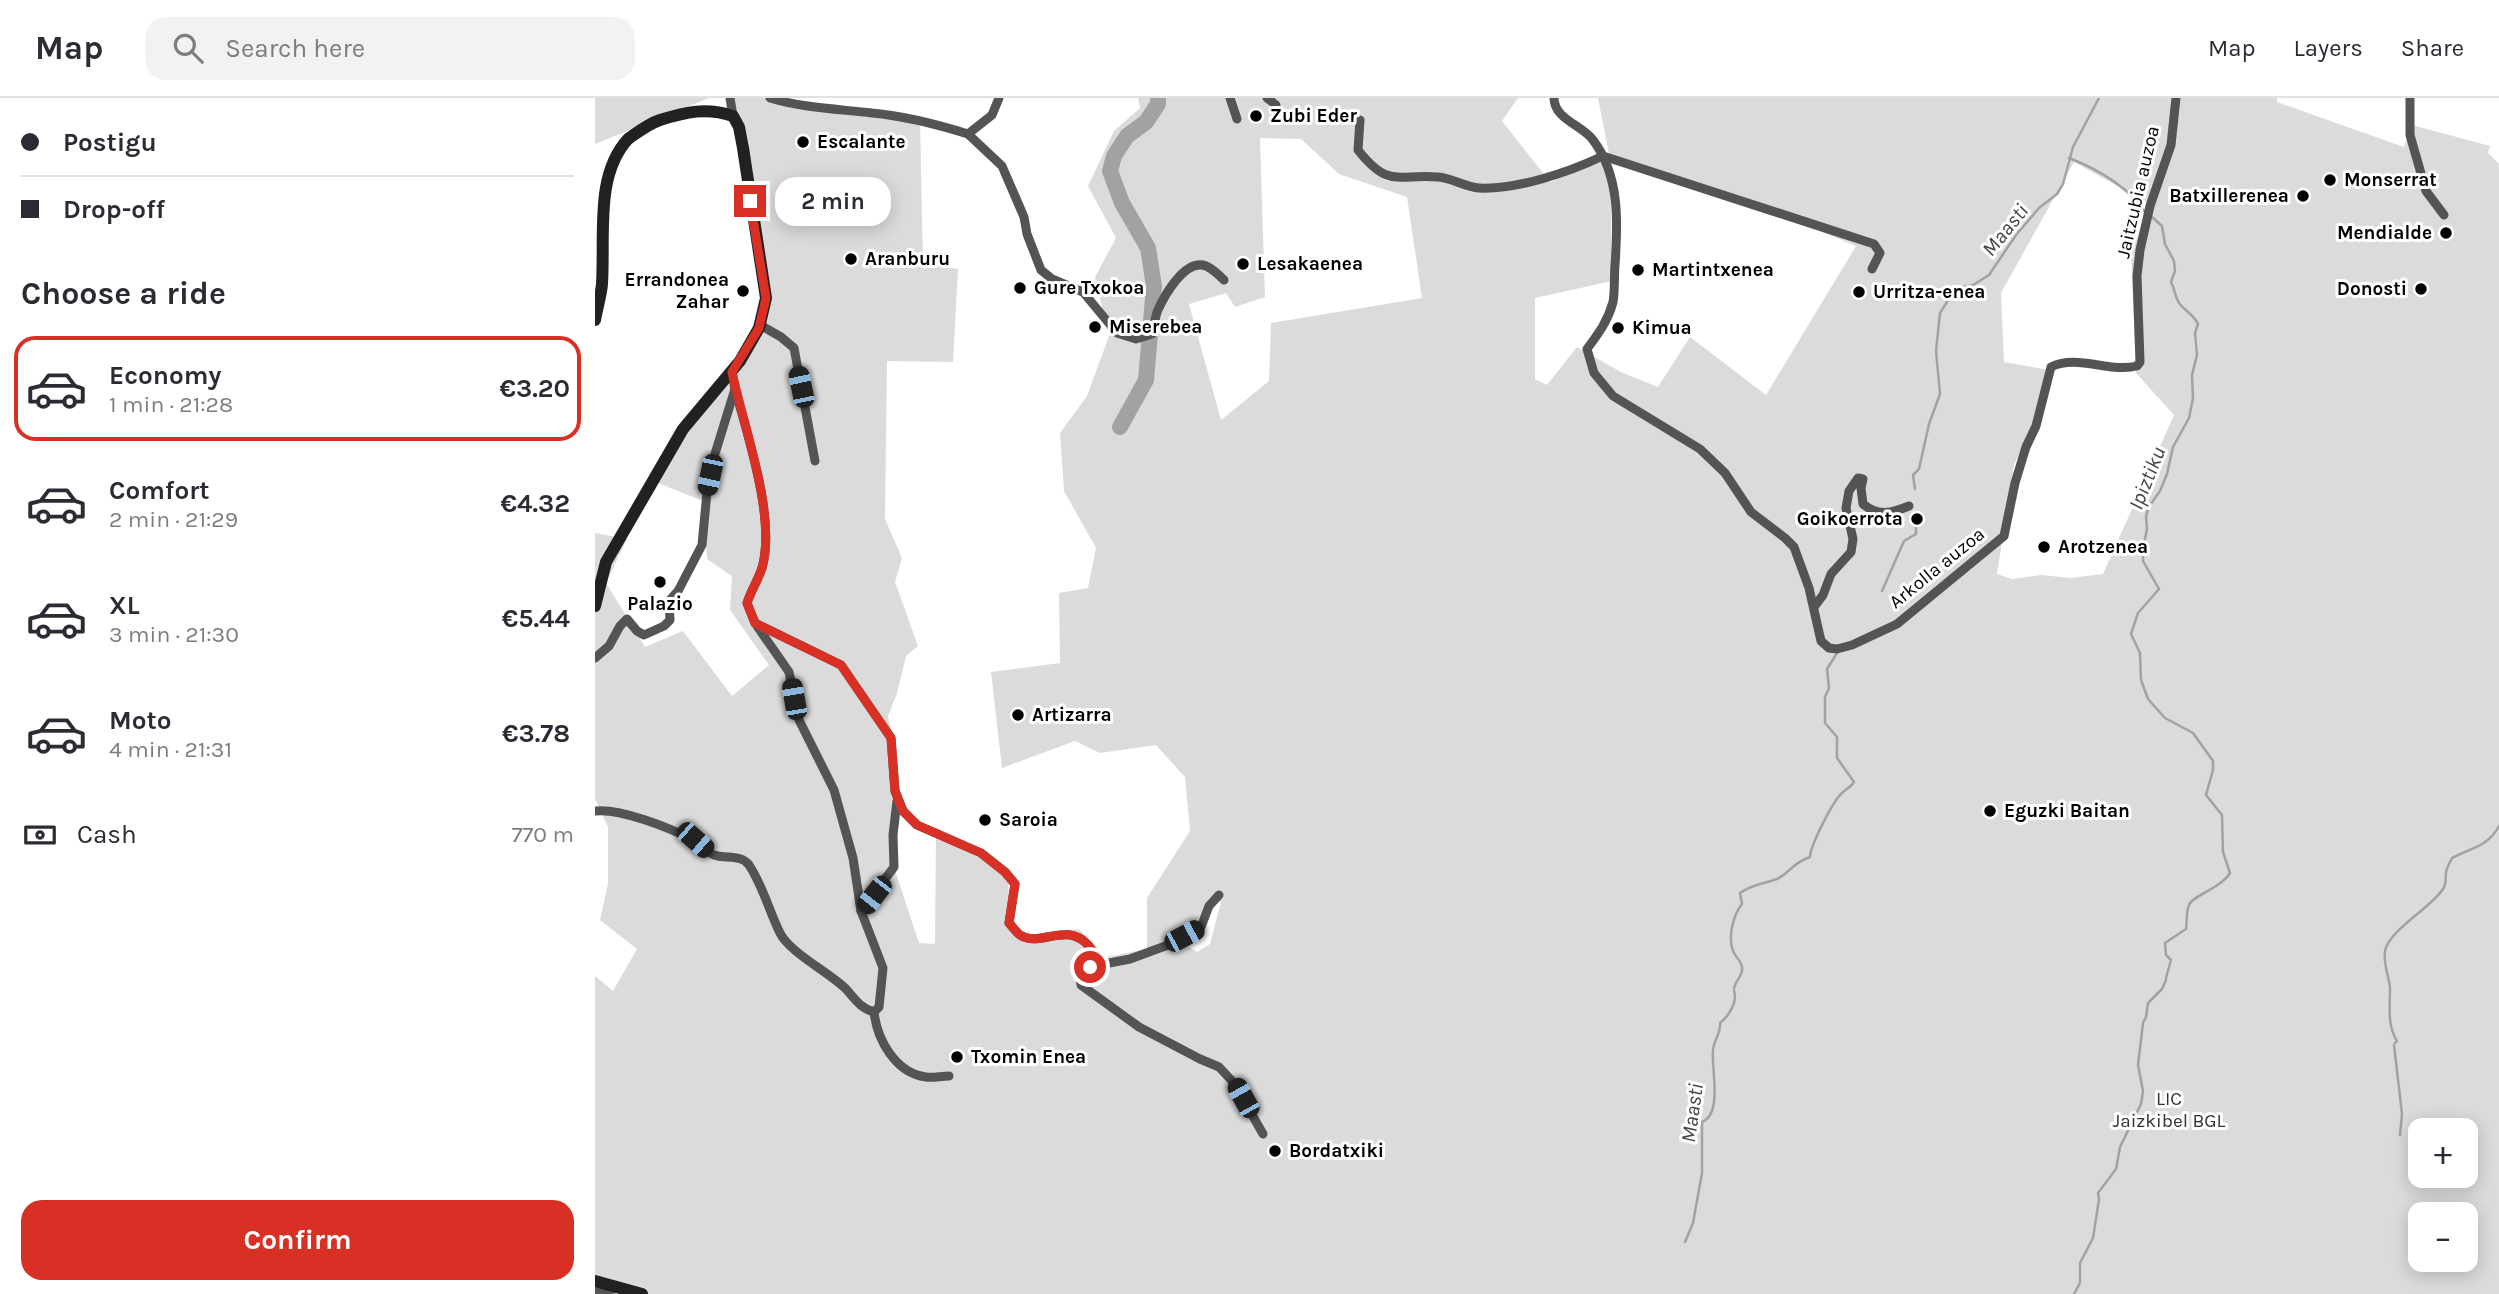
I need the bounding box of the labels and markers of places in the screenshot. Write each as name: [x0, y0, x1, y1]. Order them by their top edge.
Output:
place label: Zubi Eder: [1270, 105, 1357, 127]
marker: Zubi Eder: [1248, 108, 1264, 124]
place label: Escalante: [817, 131, 906, 153]
marker: Escalante: [795, 134, 811, 150]
place label: Monserrat: [2344, 169, 2437, 191]
marker: Monserrat: [2322, 172, 2338, 188]
place label: Batxillerenea: [2169, 185, 2289, 207]
marker: Batxillerenea: [2295, 188, 2311, 204]
place label: Mendialde: [2337, 222, 2432, 244]
marker: Mendialde: [2438, 225, 2454, 241]
place label: Aranburu: [865, 248, 950, 270]
marker: Aranburu: [843, 251, 859, 267]
place label: Lesakaenea: [1257, 253, 1363, 275]
marker: Lesakaenea: [1235, 256, 1251, 272]
place label: Martintxenea: [1652, 259, 1774, 281]
marker: Martintxenea: [1630, 262, 1646, 278]
place label: Errandonea Zahar: [625, 269, 730, 313]
place label: Gure Txokoa: [1034, 277, 1144, 299]
place label: Donosti: [2337, 278, 2407, 300]
marker: Gure Txokoa: [1012, 280, 1028, 296]
place label: Urritza-enea: [1873, 281, 1985, 303]
marker: Donosti: [2413, 281, 2429, 297]
marker: Errandonea Zahar: [735, 283, 751, 299]
marker: Urritza-enea: [1851, 284, 1867, 300]
place label: Miserebea: [1109, 316, 1202, 338]
place label: Kimua: [1632, 317, 1692, 339]
marker: Miserebea: [1087, 319, 1103, 335]
marker: Kimua: [1610, 320, 1626, 336]
place label: Goikoerrota: [1797, 508, 1903, 530]
marker: Goikoerrota: [1909, 511, 1925, 527]
place label: Arotzenea: [2058, 536, 2148, 558]
marker: Arotzenea: [2036, 539, 2052, 555]
marker: Palazio: [652, 574, 668, 590]
place label: Palazio: [627, 593, 693, 615]
place label: Artizarra: [1032, 704, 1112, 726]
marker: Artizarra: [1010, 707, 1026, 723]
place label: Eguzki Baitan: [2004, 800, 2130, 822]
marker: Eguzki Baitan: [1982, 803, 1998, 819]
place label: Saroia: [999, 809, 1058, 831]
marker: Saroia: [977, 812, 993, 828]
place label: Txomin Enea: [971, 1046, 1086, 1068]
marker: Txomin Enea: [949, 1049, 965, 1065]
place label: Bordatxiki: [1289, 1140, 1384, 1162]
marker: Bordatxiki: [1267, 1143, 1283, 1159]

